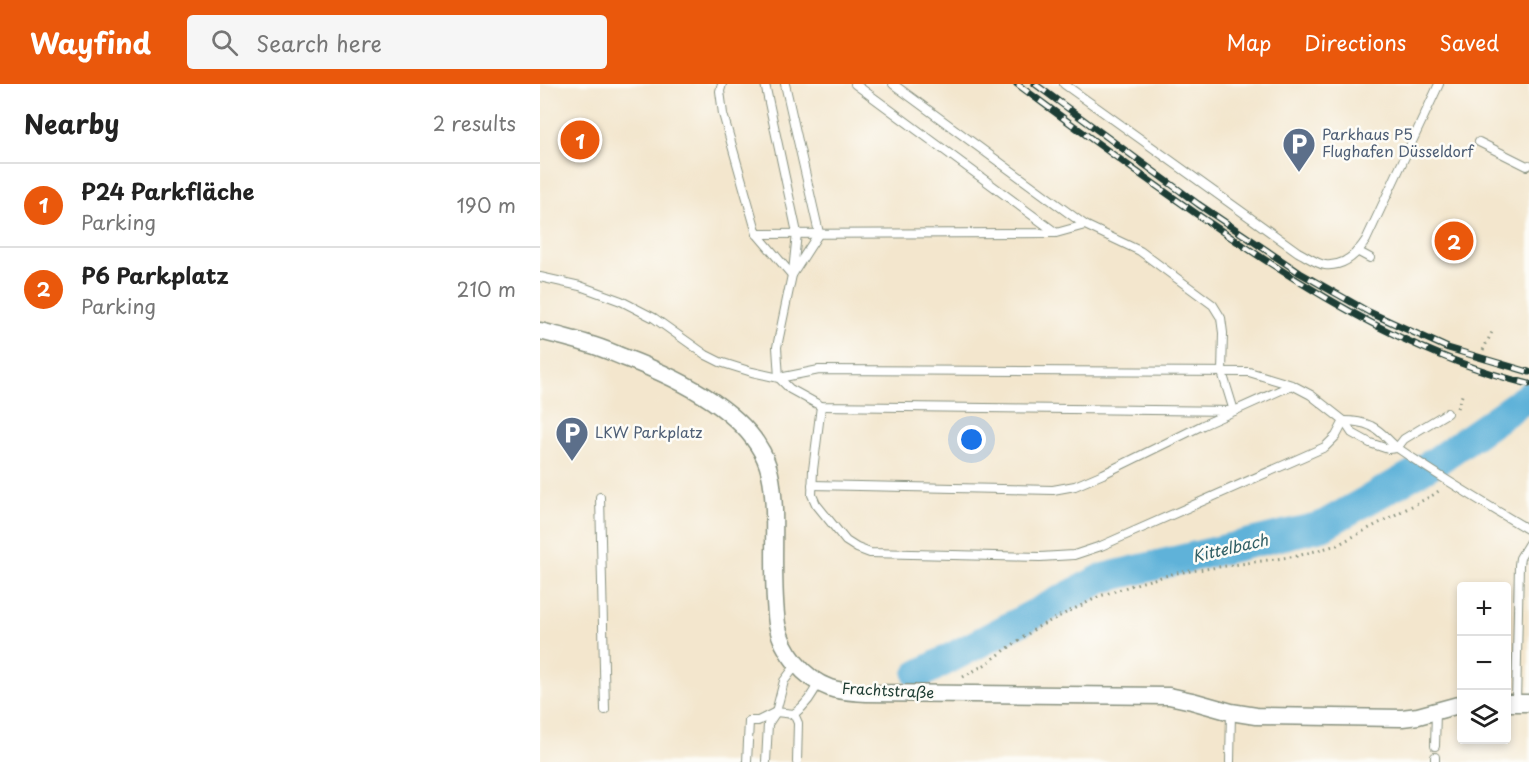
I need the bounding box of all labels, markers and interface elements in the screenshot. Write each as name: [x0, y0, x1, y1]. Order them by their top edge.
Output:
search box: [187, 15, 607, 69]
text: Wayfind: [30, 21, 151, 64]
icon: search: [208, 26, 241, 59]
text: Search here: [256, 26, 382, 59]
text: Map: [1226, 26, 1271, 58]
text: Directions: [1304, 26, 1406, 58]
text: Saved: [1439, 26, 1499, 58]
text: Nearby: [24, 104, 119, 143]
text: 2 results: [433, 108, 516, 138]
pin: 1: [560, 118, 600, 162]
place label: Parkhaus P5 Flughafen Düsseldorf: [1322, 122, 1475, 162]
parking icon: Parkhaus P5 Flughafen Düsseldorf: [1281, 126, 1317, 173]
text: P24 Parkfläche: [81, 174, 255, 207]
text: 1: [39, 190, 48, 220]
text: 190 m: [457, 190, 516, 220]
text: Parking: [81, 207, 156, 237]
pin: 2: [1434, 218, 1474, 264]
text: P6 Parkplatz: [81, 258, 229, 291]
text: 2: [36, 274, 51, 304]
text: 210 m: [457, 274, 516, 304]
text: Parking: [81, 291, 156, 321]
parking icon: LKW Parkplatz: [554, 415, 590, 462]
place label: LKW Parkplatz: [595, 420, 702, 443]
your location: [957, 425, 986, 454]
water label: Kittelbach: [1190, 527, 1271, 567]
map controls: [1457, 582, 1511, 744]
button: +: [1457, 582, 1511, 636]
button: −: [1457, 636, 1511, 690]
street label: Frachtstraße: [841, 676, 935, 703]
button: layers: [1457, 690, 1511, 744]

